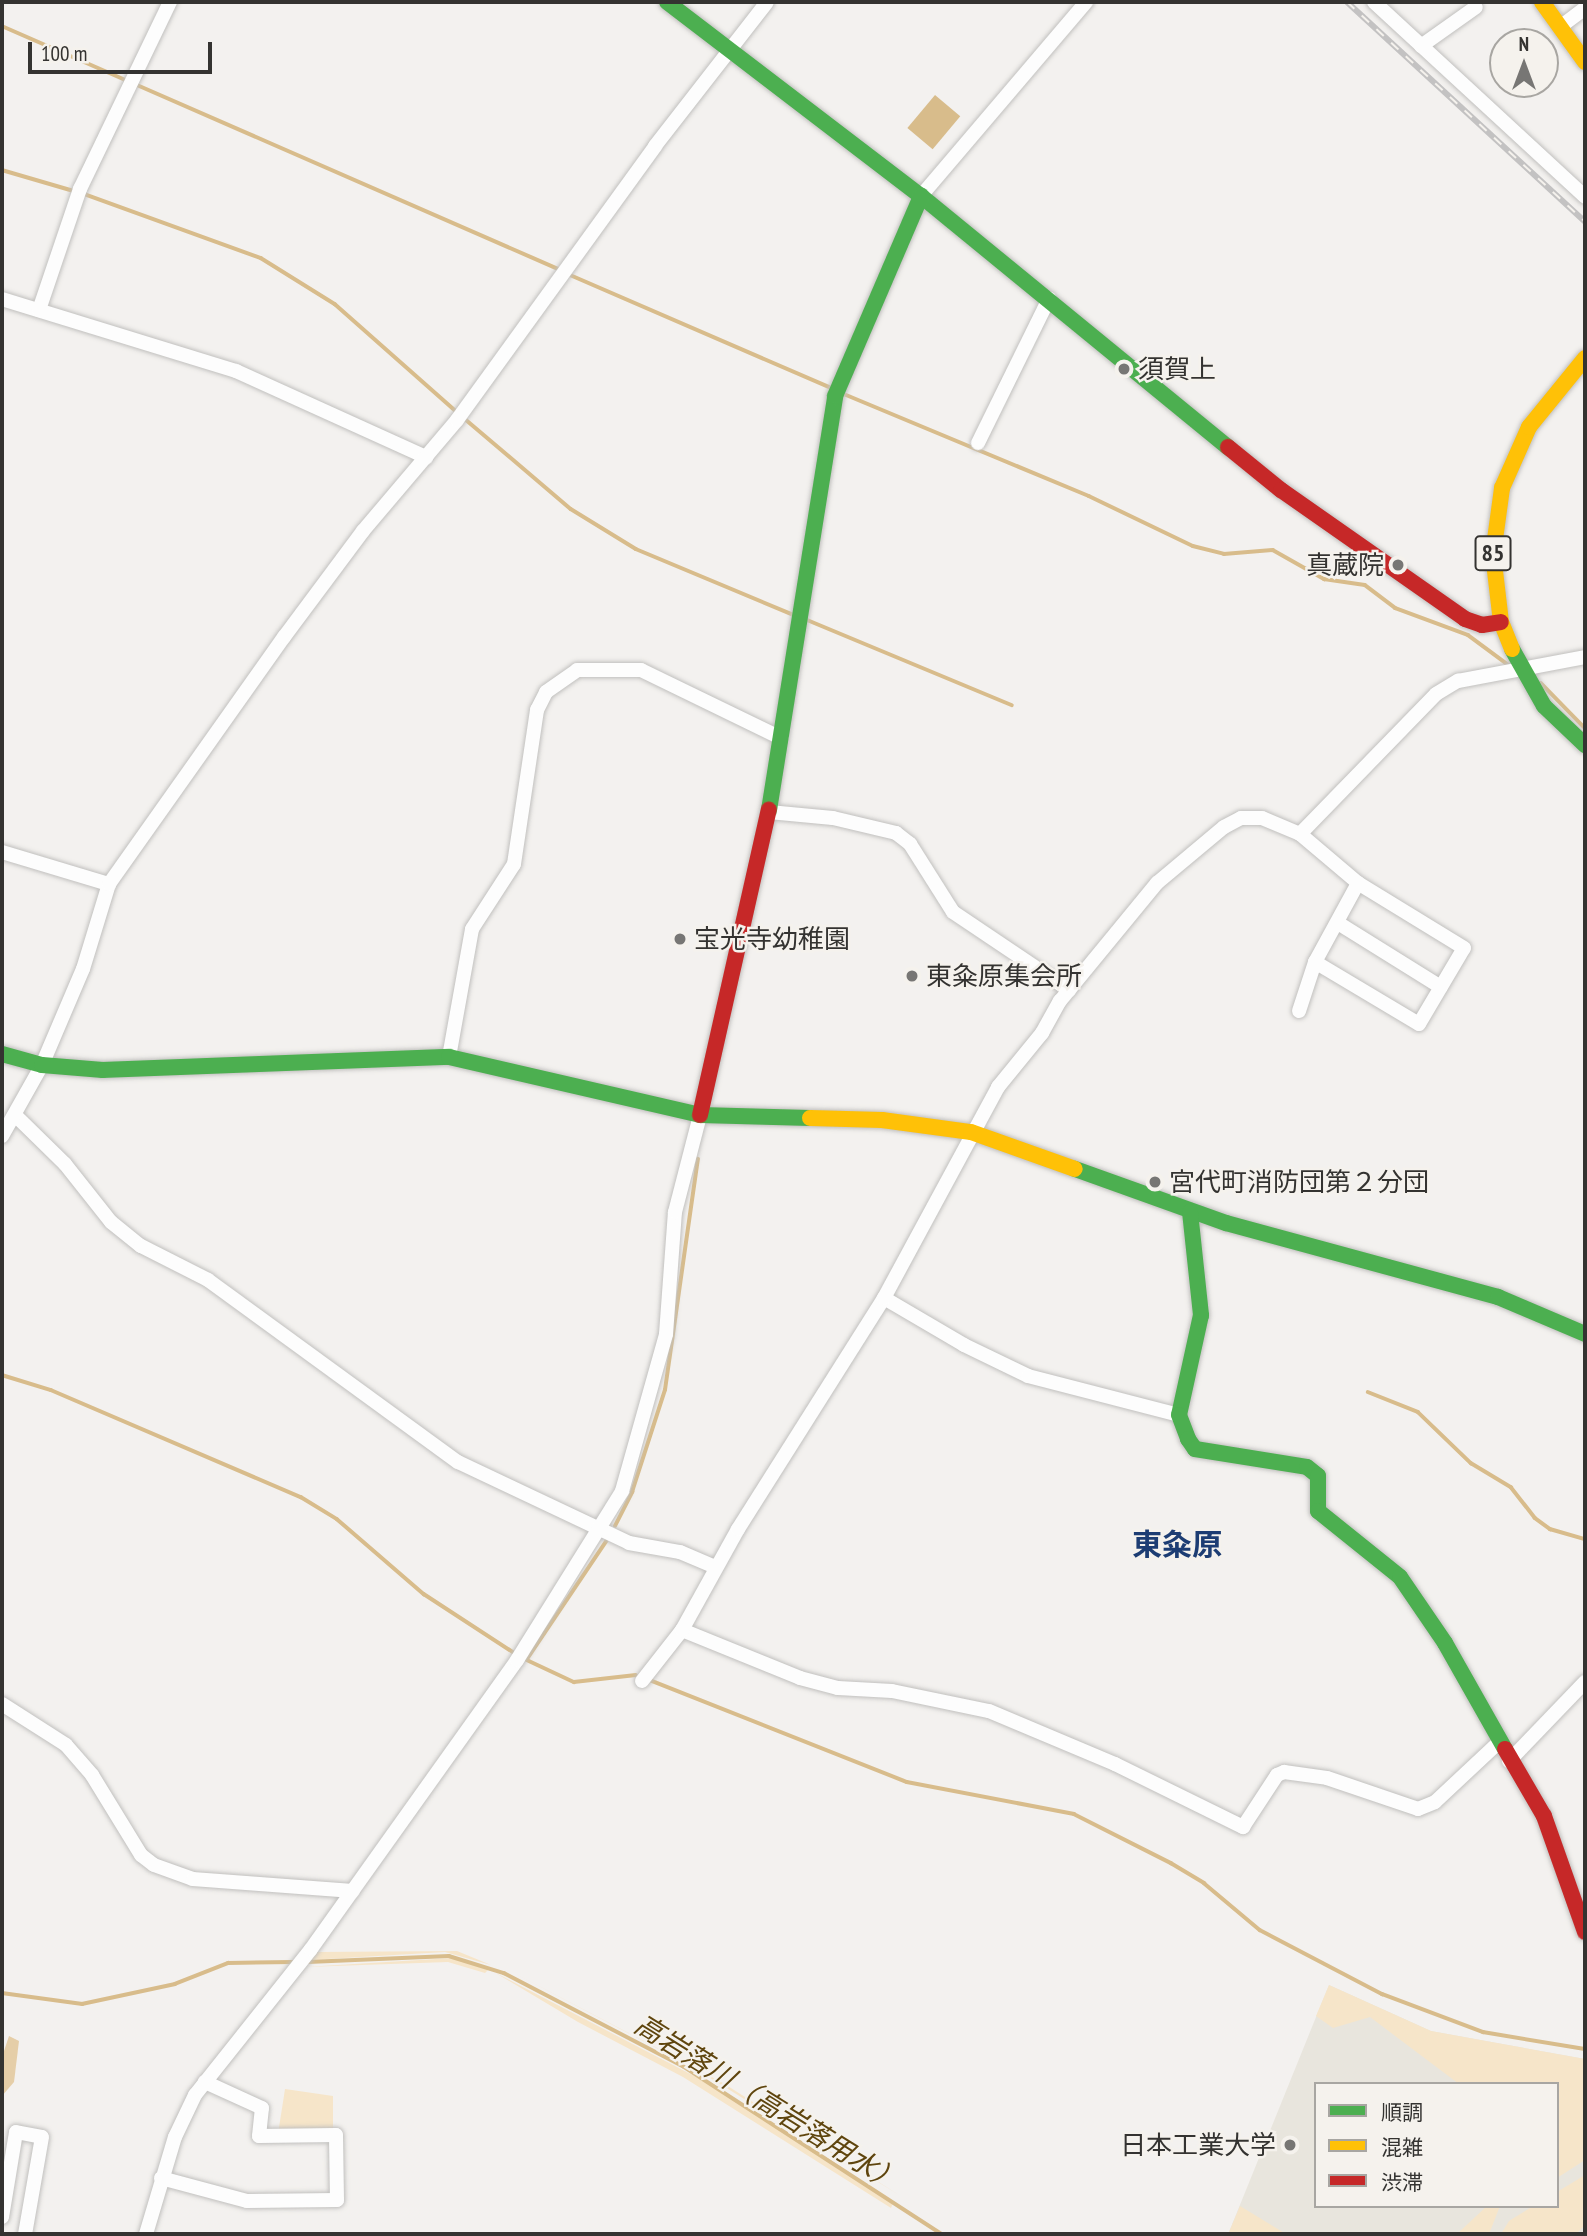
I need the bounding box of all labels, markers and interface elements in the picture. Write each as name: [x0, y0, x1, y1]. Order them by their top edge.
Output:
scale bar: [32, 28, 215, 72]
north arrow: [1489, 28, 1559, 98]
text: N: [1519, 32, 1529, 56]
text: 100 m: [41, 40, 87, 67]
place label: 須賀上: [1138, 353, 1216, 385]
marker: 須賀上: [1116, 361, 1132, 377]
road number: 85: [1474, 532, 1512, 574]
place label: 真蔵院: [1306, 549, 1384, 581]
marker: 真蔵院: [1390, 557, 1406, 573]
place label: 宝光寺幼稚園: [694, 923, 850, 955]
marker: 宝光寺幼稚園: [672, 931, 688, 947]
place label: 東粂原集会所: [926, 960, 1082, 992]
marker: 東粂原集会所: [904, 968, 920, 984]
place label: 宮代町消防団第２分団: [1169, 1166, 1429, 1198]
marker: 宮代町消防団第２分団: [1147, 1174, 1163, 1190]
district label: 東粂原: [1132, 1526, 1222, 1562]
water label: 高岩落川（高岩落用水）: [628, 2007, 908, 2199]
legend: [1314, 2082, 1559, 2208]
text: 順調: [1381, 2099, 1423, 2126]
place label: 日本工業大学: [1120, 2129, 1276, 2161]
text: 混雑: [1381, 2134, 1423, 2161]
marker: 日本工業大学: [1282, 2137, 1298, 2153]
text: 渋滞: [1381, 2169, 1423, 2196]

